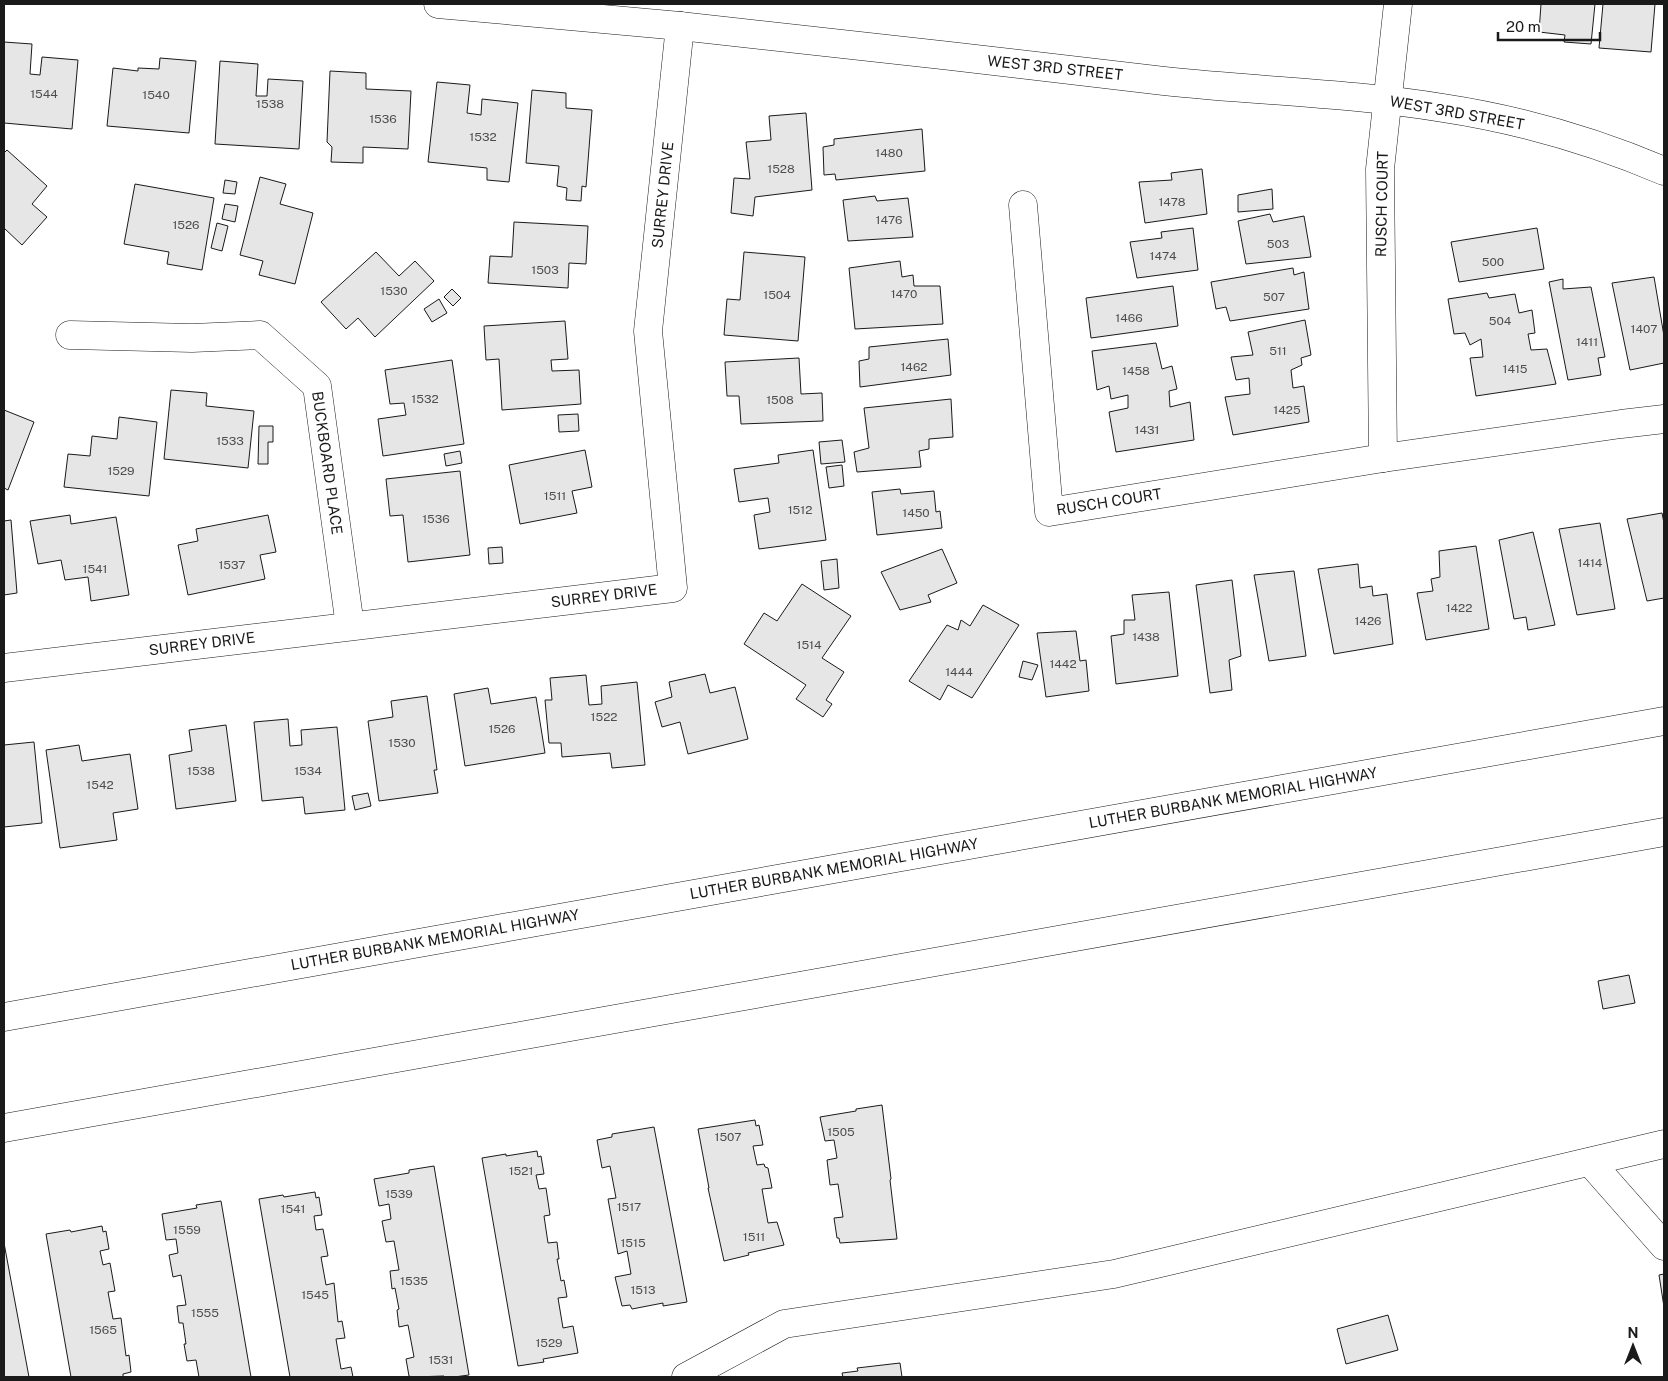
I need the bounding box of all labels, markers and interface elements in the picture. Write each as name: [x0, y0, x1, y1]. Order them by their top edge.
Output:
scale bar: [1498, 10, 1600, 42]
text: 20 m: [1506, 18, 1541, 35]
street label: WEST 3RD STREET: [986, 52, 1124, 83]
house number: 1544: [30, 87, 58, 101]
house number: 1540: [142, 88, 170, 102]
street label: WEST 3RD STREET: [1388, 92, 1526, 133]
house number: 1538: [256, 97, 284, 111]
house number: 1536: [369, 112, 397, 126]
house number: 1532: [469, 130, 497, 144]
street label: SURREY DRIVE: [648, 141, 677, 249]
house number: 1480: [875, 146, 903, 160]
street label: RUSCH COURT: [1372, 151, 1391, 257]
house number: 1528: [767, 162, 795, 176]
house number: 1478: [1158, 195, 1186, 209]
house number: 1476: [876, 213, 902, 227]
house number: 1526: [172, 218, 200, 232]
house number: 503: [1267, 237, 1289, 251]
house number: 1474: [1150, 249, 1177, 263]
house number: 500: [1482, 255, 1504, 269]
house number: 1503: [531, 263, 559, 277]
house number: 1530: [380, 284, 408, 298]
house number: 1470: [891, 287, 917, 301]
house number: 1504: [763, 288, 791, 302]
house number: 507: [1263, 290, 1285, 304]
house number: 1466: [1115, 311, 1143, 325]
house number: 504: [1489, 314, 1512, 328]
house number: 1407: [1631, 322, 1657, 336]
house number: 1411: [1576, 335, 1598, 349]
house number: 511: [1269, 344, 1287, 358]
house number: 1462: [900, 360, 928, 374]
house number: 1415: [1503, 362, 1528, 376]
house number: 1458: [1122, 364, 1150, 378]
street label: BUCKBOARD PLACE: [309, 390, 346, 536]
house number: 1532: [411, 392, 439, 406]
house number: 1508: [766, 393, 794, 407]
house number: 1425: [1273, 403, 1301, 417]
house number: 1431: [1135, 423, 1159, 437]
house number: 1533: [216, 434, 244, 448]
house number: 1529: [107, 464, 135, 478]
street label: RUSCH COURT: [1055, 485, 1163, 518]
house number: 1511: [544, 489, 566, 503]
house number: 1512: [788, 503, 812, 517]
house number: 1450: [902, 506, 930, 520]
house number: 1536: [422, 512, 450, 526]
house number: 1414: [1578, 556, 1603, 570]
house number: 1537: [218, 558, 246, 572]
house number: 1541: [83, 562, 108, 576]
street label: SURREY DRIVE: [550, 581, 658, 610]
house number: 1422: [1446, 601, 1472, 615]
house number: 1426: [1354, 614, 1382, 628]
street label: SURREY DRIVE: [148, 629, 256, 658]
house number: 1438: [1132, 630, 1160, 644]
house number: 1514: [797, 638, 822, 652]
house number: 1442: [1049, 657, 1077, 671]
house number: 1444: [945, 665, 973, 679]
house number: 1522: [591, 710, 617, 724]
house number: 1526: [488, 722, 516, 736]
house number: 1530: [388, 736, 416, 750]
house number: 1538: [187, 764, 215, 778]
house number: 1534: [294, 764, 322, 778]
street label: LUTHER BURBANK MEMORIAL HIGHWAY: [1087, 764, 1379, 831]
house number: 1542: [86, 778, 114, 792]
street label: LUTHER BURBANK MEMORIAL HIGHWAY: [688, 835, 980, 902]
street label: LUTHER BURBANK MEMORIAL HIGHWAY: [289, 906, 581, 973]
house number: 1505: [827, 1125, 855, 1139]
house number: 1507: [715, 1130, 741, 1144]
house number: 1521: [509, 1164, 533, 1178]
house number: 1539: [385, 1187, 413, 1201]
house number: 1517: [617, 1200, 641, 1214]
house number: 1541: [281, 1202, 306, 1216]
house number: 1559: [173, 1223, 201, 1237]
house number: 1511: [743, 1230, 765, 1244]
house number: 1515: [620, 1236, 646, 1250]
house number: 1535: [400, 1274, 428, 1288]
house number: 1513: [630, 1283, 656, 1297]
house number: 1545: [301, 1288, 329, 1302]
house number: 1555: [191, 1306, 219, 1320]
north arrow: [1608, 1321, 1658, 1371]
house number: 1565: [89, 1323, 117, 1337]
text: N: [1628, 1325, 1638, 1341]
house number: 1529: [535, 1336, 563, 1350]
house number: 1531: [428, 1353, 454, 1367]

